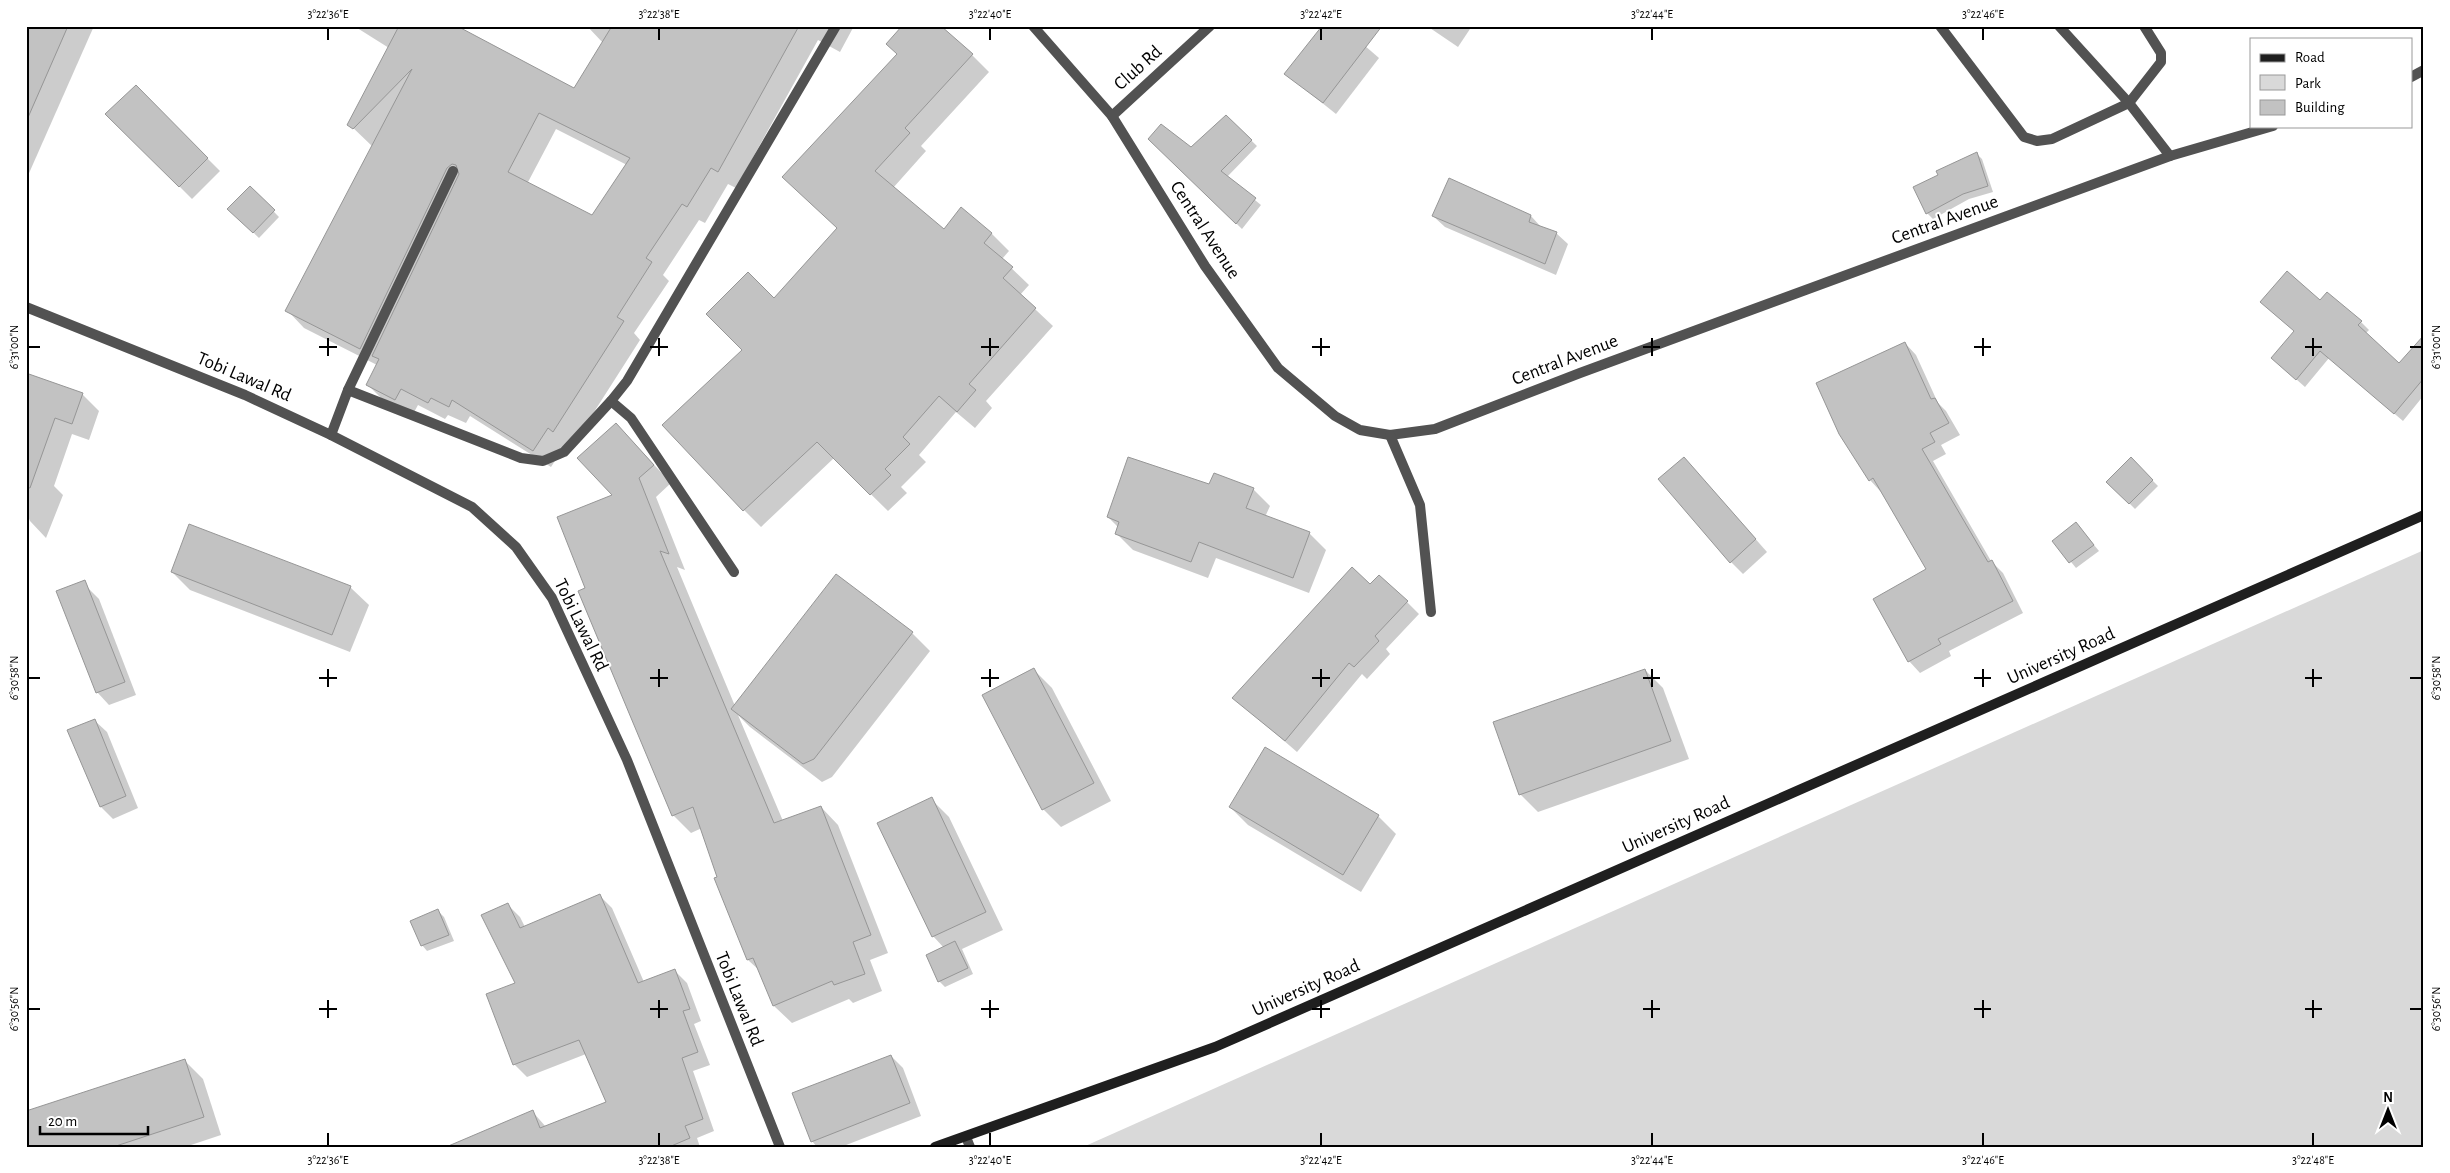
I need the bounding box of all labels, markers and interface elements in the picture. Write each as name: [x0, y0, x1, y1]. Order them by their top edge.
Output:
text: 3°22'36"E: [307, 8, 349, 20]
text: 3°22'38"E: [638, 8, 680, 20]
text: 3°22'40"E: [969, 8, 1012, 20]
text: 3°22'42"E: [1300, 8, 1342, 20]
text: 3°22'44"E: [1631, 8, 1673, 20]
text: 3°22'46"E: [1962, 8, 2004, 20]
legend: [2250, 38, 2412, 128]
street label: Club Rd: [1111, 42, 1166, 94]
text: Road: [2295, 50, 2325, 65]
text: Park: [2295, 76, 2321, 91]
text: Building: [2295, 100, 2345, 115]
street label: Central Avenue: [1167, 178, 1243, 282]
street label: Central Avenue: [1889, 192, 2001, 248]
text: 6°31'00"N: [8, 325, 20, 369]
text: 6°31'00"N: [2430, 325, 2442, 369]
street label: Central Avenue: [1509, 331, 1621, 389]
street label: Tobi Lawal Rd: [194, 349, 294, 405]
street label: Tobi Lawal Rd: [551, 576, 612, 674]
street label: University Road: [2004, 624, 2118, 688]
text: 6°30'58"N: [8, 656, 20, 700]
text: 6°30'58"N: [2430, 656, 2442, 700]
street label: University Road: [1619, 793, 1733, 857]
street label: Tobi Lawal Rd: [711, 949, 767, 1049]
street label: University Road: [1249, 956, 1363, 1020]
text: 6°30'56"N: [8, 987, 20, 1031]
text: 6°30'56"N: [2430, 987, 2442, 1031]
north arrow: [2362, 1086, 2412, 1136]
text: N: [2383, 1091, 2393, 1105]
scale bar: [40, 1103, 148, 1135]
text: 20 m: [48, 1114, 77, 1129]
text: 3°22'36"E: [307, 1154, 349, 1166]
text: 3°22'38"E: [638, 1154, 680, 1166]
text: 3°22'40"E: [969, 1154, 1012, 1166]
text: 3°22'42"E: [1300, 1154, 1342, 1166]
text: 3°22'44"E: [1631, 1154, 1673, 1166]
text: 3°22'46"E: [1962, 1154, 2004, 1166]
text: 3°22'48"E: [2292, 1154, 2334, 1166]

